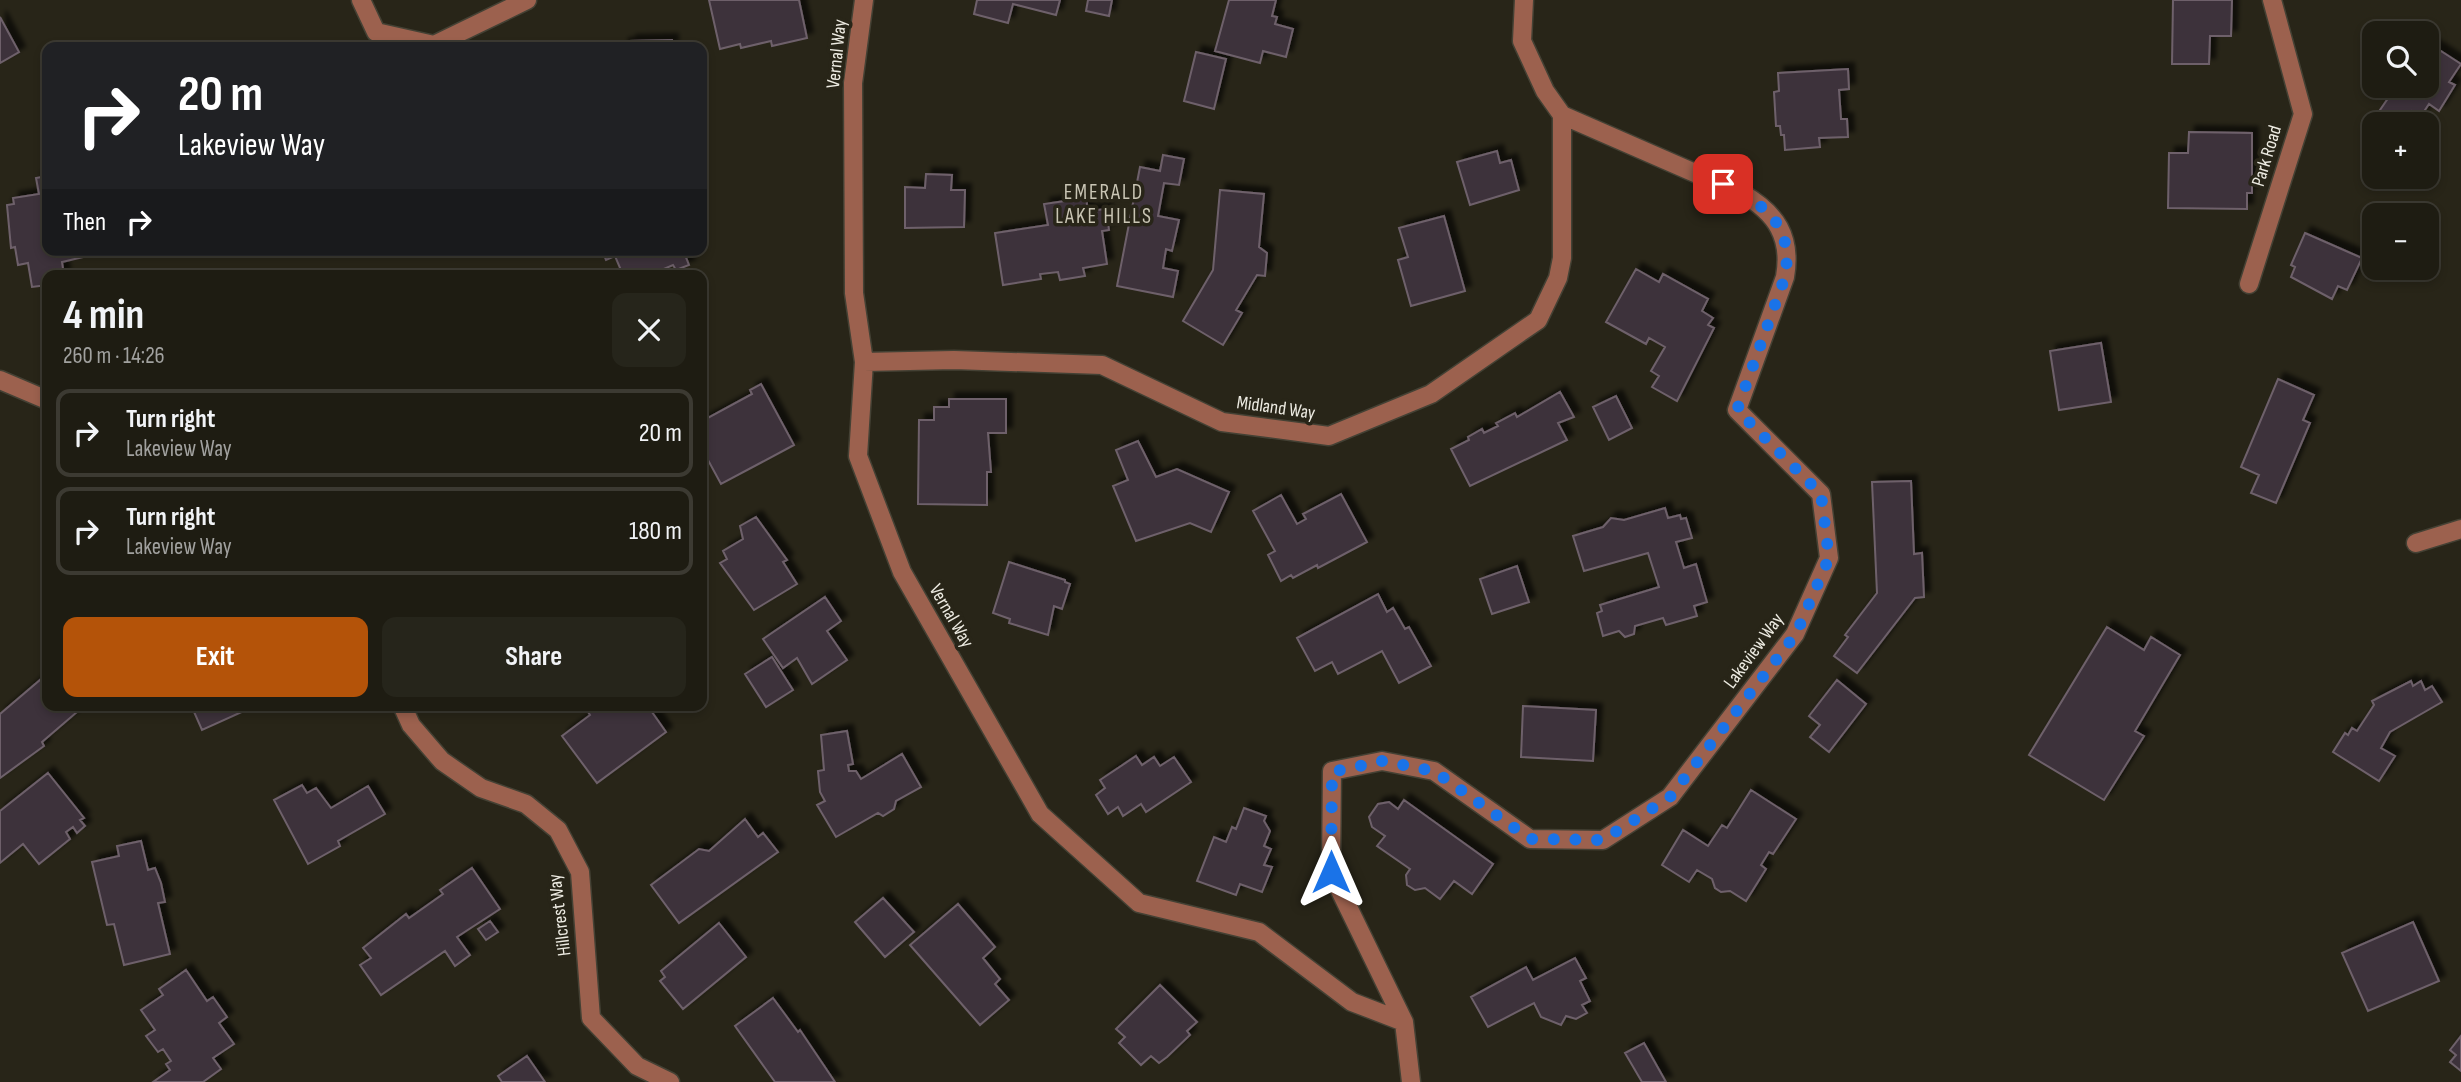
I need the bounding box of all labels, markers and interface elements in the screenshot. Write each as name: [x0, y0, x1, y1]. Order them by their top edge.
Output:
street label: Vernal Way: [822, 18, 852, 90]
map controls: [2362, 21, 2439, 280]
button: search: [2362, 21, 2439, 98]
text: 20 m: [178, 66, 263, 125]
icon: right: [63, 70, 154, 161]
button: +: [2362, 112, 2439, 189]
street label: Park Road: [2247, 123, 2287, 189]
text: Lakeview Way: [178, 126, 325, 165]
pin: [1693, 154, 1753, 214]
icon: arrive: [1704, 165, 1742, 203]
district label: EMERALD LAKE HILLS: [1055, 180, 1153, 229]
icon: right: [120, 203, 158, 241]
button: −: [2362, 203, 2439, 280]
text: Then: [63, 207, 106, 238]
text: 4 min: [63, 290, 144, 341]
button: close: [612, 293, 686, 367]
text: 260 m · 14:26: [63, 342, 165, 370]
street label: Midland Way: [1235, 391, 1317, 425]
text: Turn right: [126, 404, 215, 435]
icon: right: [67, 414, 105, 452]
text: 20 m: [639, 418, 682, 449]
text: Lakeview Way: [126, 435, 232, 463]
text: Turn right: [126, 502, 215, 533]
icon: right: [67, 512, 105, 550]
text: 180 m: [629, 516, 682, 547]
text: Lakeview Way: [126, 533, 232, 561]
street label: Vernal Way: [924, 580, 979, 652]
street label: Lakeview Way: [1719, 608, 1789, 693]
button: Exit: [63, 617, 368, 697]
button: Share: [382, 617, 686, 697]
position arrow: [1294, 835, 1368, 909]
street label: Hillcrest Way: [543, 872, 576, 957]

